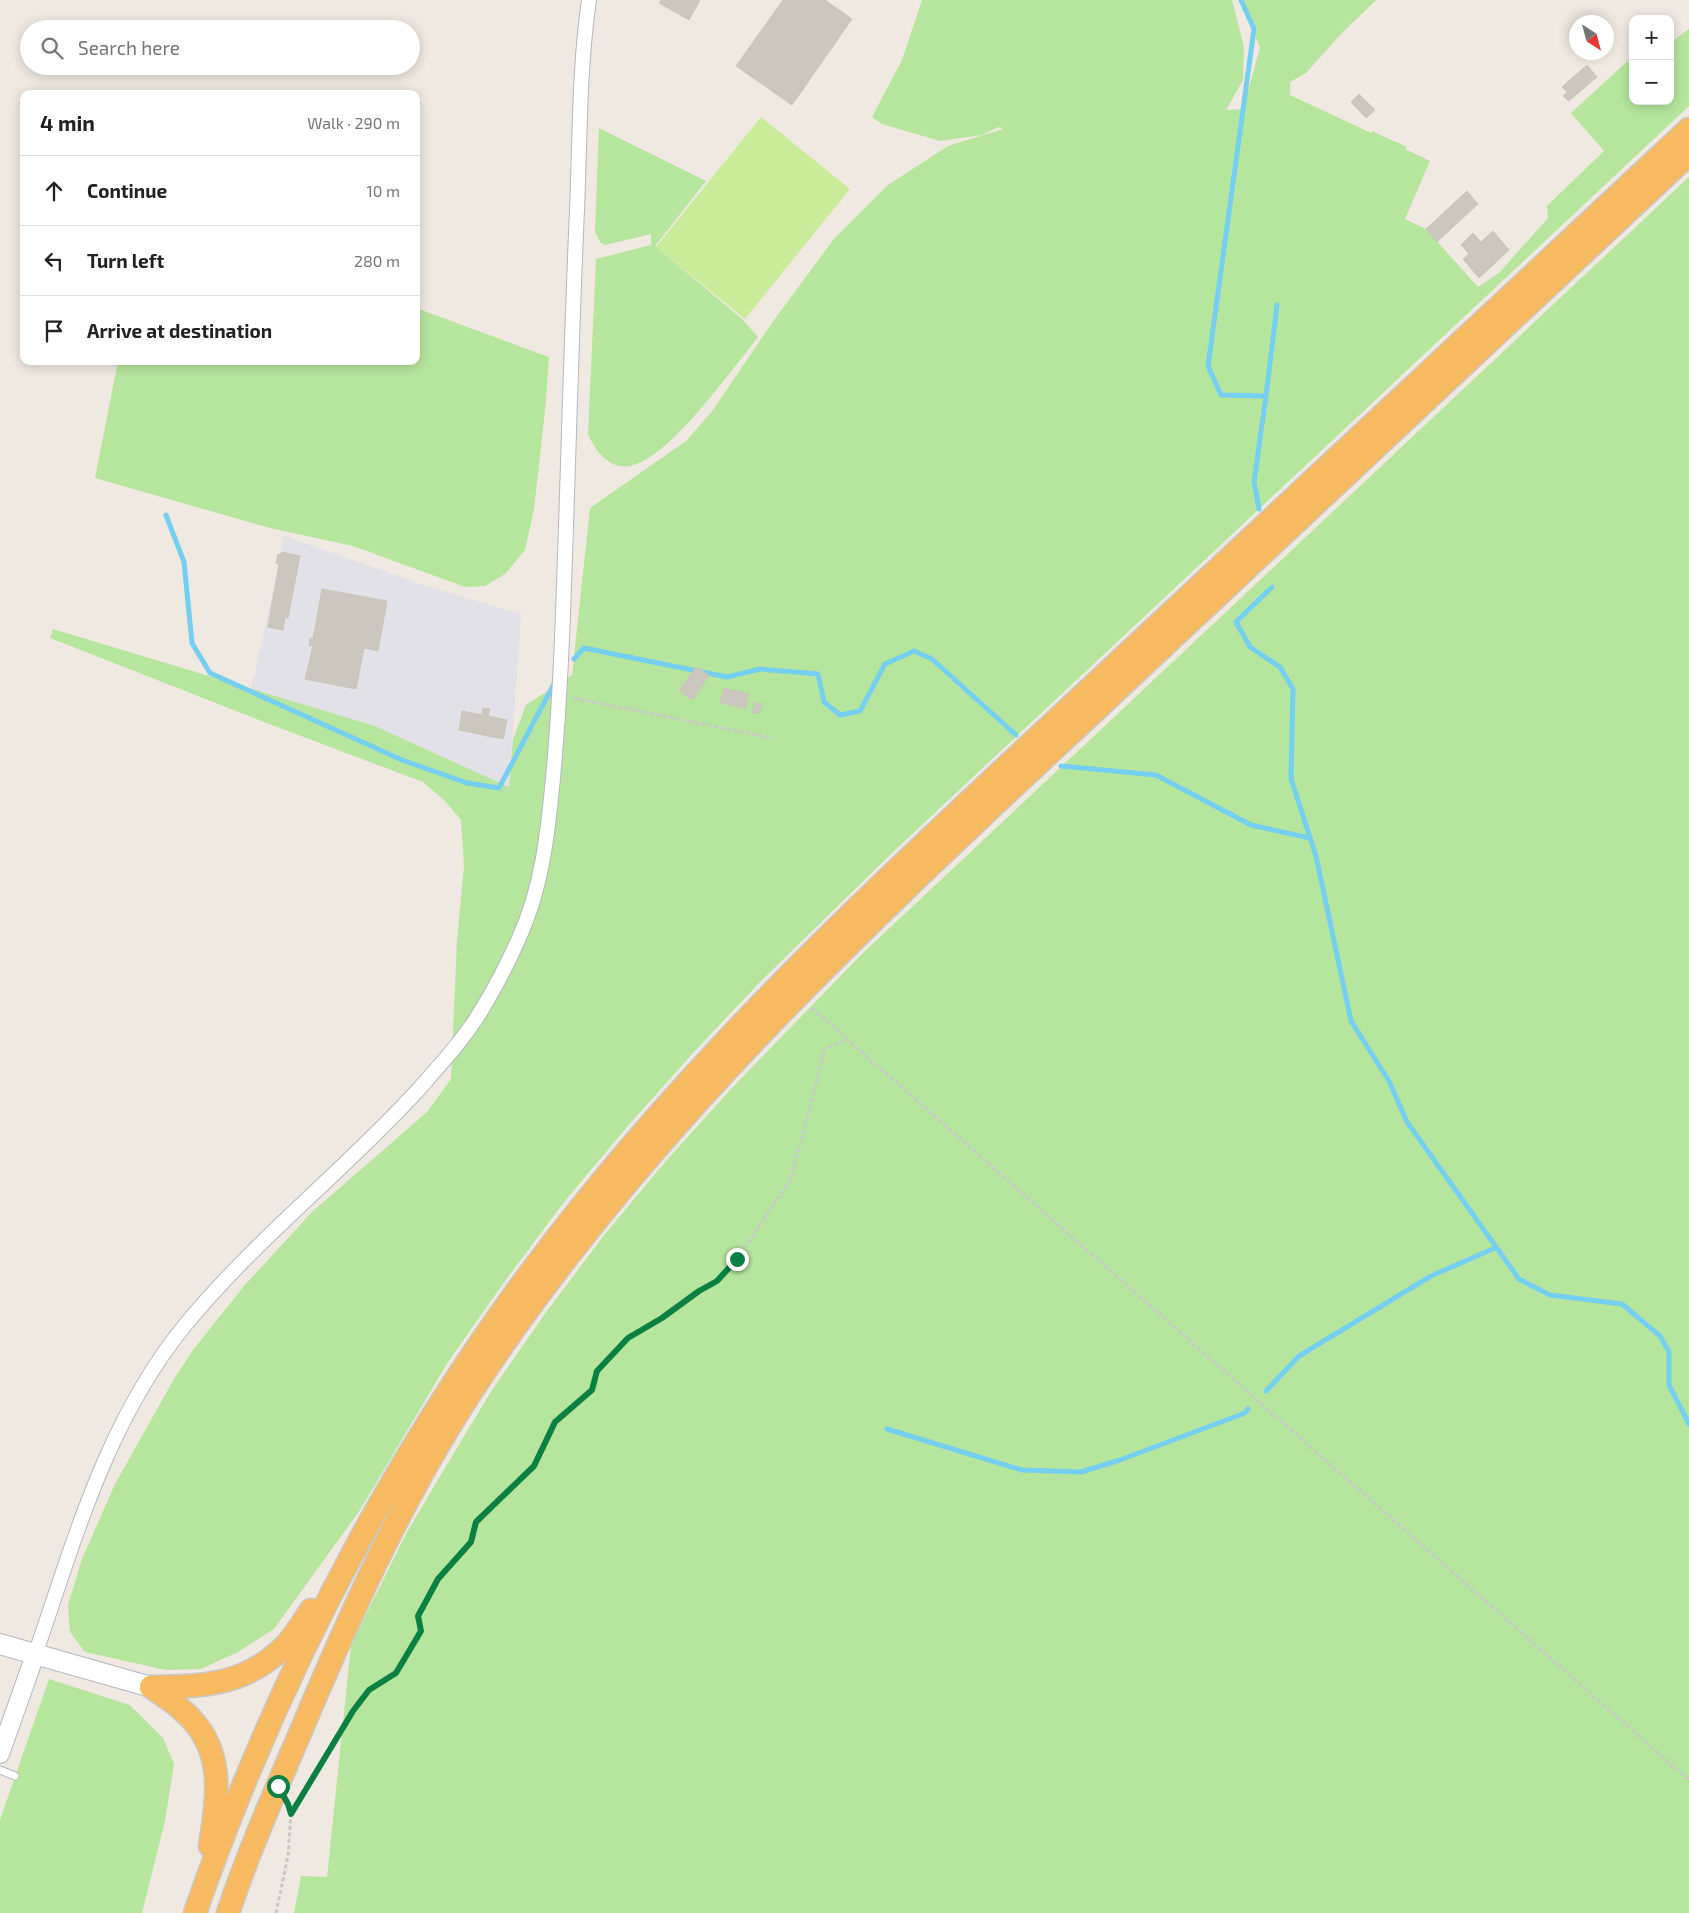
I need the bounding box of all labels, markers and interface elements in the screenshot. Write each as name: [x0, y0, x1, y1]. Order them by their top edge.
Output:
north arrow: [1569, 15, 1614, 60]
map controls: [1629, 15, 1674, 105]
button: +: [1629, 15, 1674, 60]
search box: [20, 20, 420, 75]
icon: search: [38, 34, 66, 62]
text: Search here: [78, 36, 180, 59]
button: −: [1629, 60, 1674, 105]
text: 4 min: [40, 110, 95, 135]
text: Walk · 290 m: [307, 113, 400, 132]
icon: ahead: [40, 177, 68, 205]
text: Continue: [87, 179, 167, 202]
text: 10 m: [366, 181, 400, 200]
icon: left: [40, 247, 68, 275]
text: Turn left: [87, 249, 164, 272]
text: 280 m: [354, 251, 400, 270]
icon: arrive: [40, 317, 68, 345]
text: Arrive at destination: [87, 319, 272, 342]
route end: [726, 1248, 749, 1271]
route start: [267, 1775, 290, 1798]

